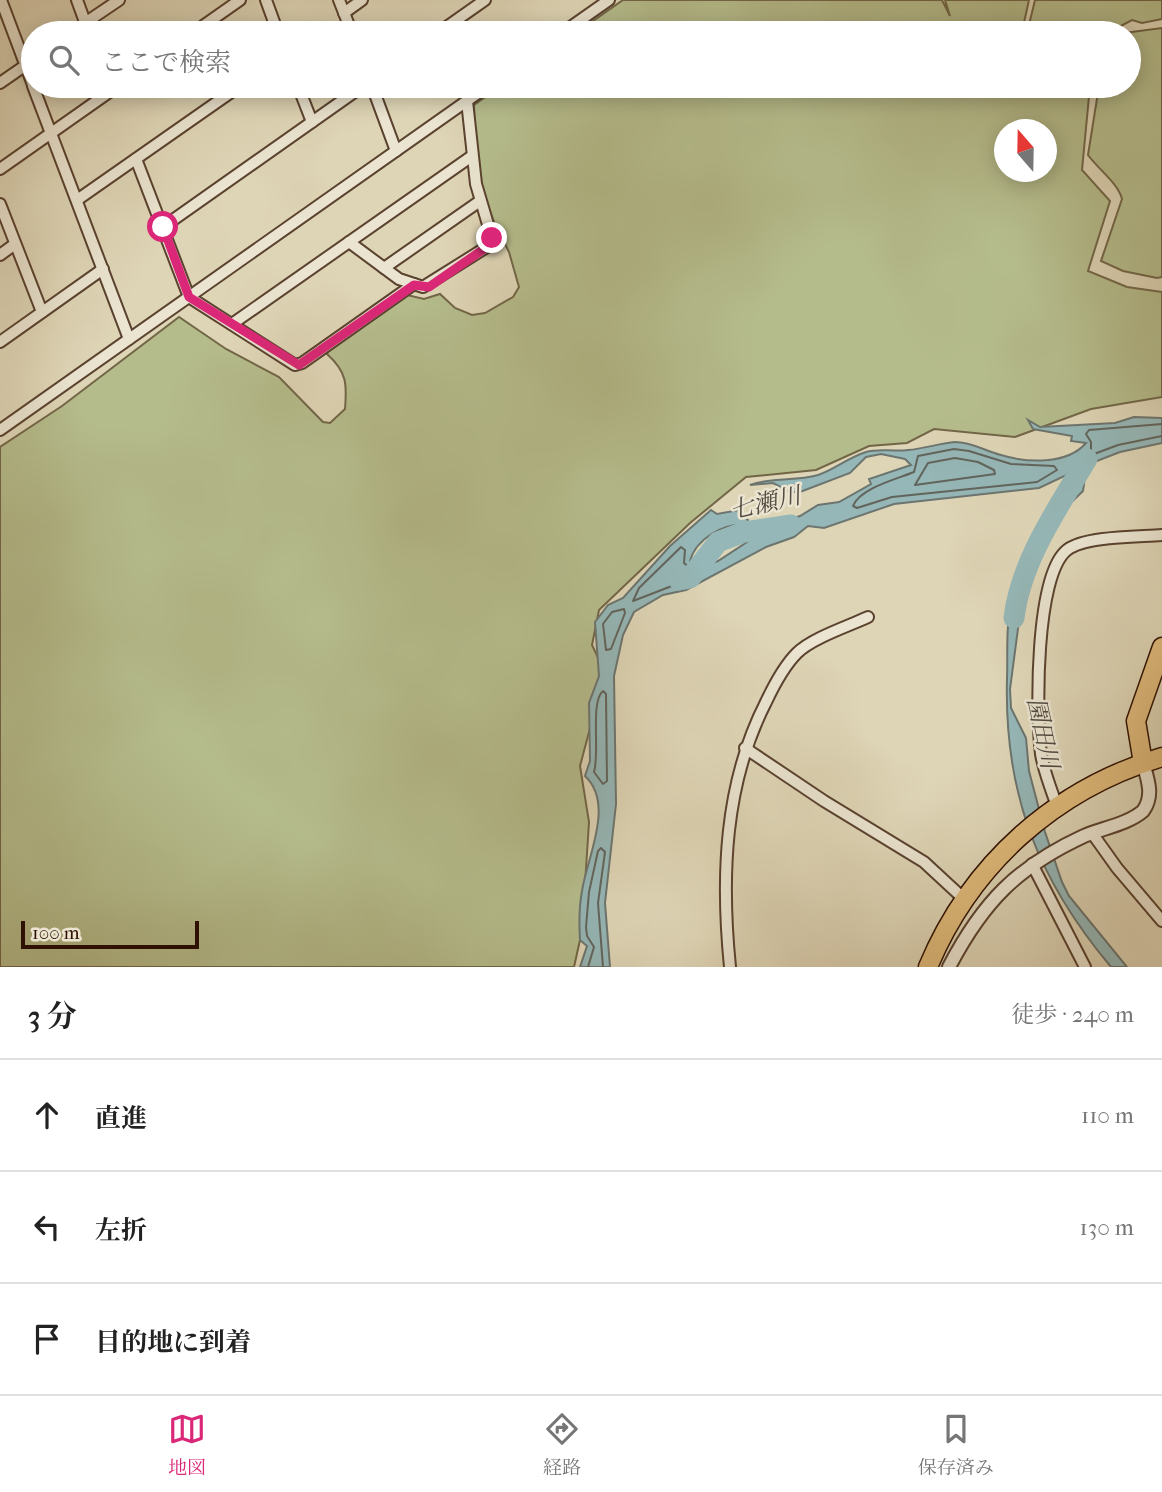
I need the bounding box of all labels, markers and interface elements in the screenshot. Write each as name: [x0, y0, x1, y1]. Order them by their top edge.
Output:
search box: [21, 21, 1141, 98]
icon: search: [45, 41, 83, 79]
text: ここで検索: [101, 47, 231, 78]
north arrow: [994, 119, 1057, 182]
route start: [147, 211, 178, 242]
route end: [476, 222, 507, 253]
water label: 七瀬川: [727, 481, 806, 525]
water label: 園田川: [1022, 695, 1065, 774]
scale bar: [21, 918, 200, 950]
text: 100 m: [32, 922, 80, 944]
text: 3 分: [28, 999, 77, 1034]
text: 徒歩 · 240 m: [1011, 1001, 1134, 1028]
icon: ahead: [28, 1096, 66, 1134]
text: 110 m: [1081, 1102, 1134, 1129]
text: 直進: [95, 1103, 147, 1134]
icon: left: [28, 1208, 66, 1246]
text: 130 m: [1080, 1214, 1134, 1241]
text: 左折: [95, 1215, 147, 1246]
icon: arrive: [28, 1320, 66, 1358]
text: 目的地に到着: [95, 1327, 251, 1358]
tab: 地図: [168, 1410, 206, 1479]
tab: 経路: [543, 1410, 581, 1479]
tab: 保存済み: [918, 1410, 994, 1479]

